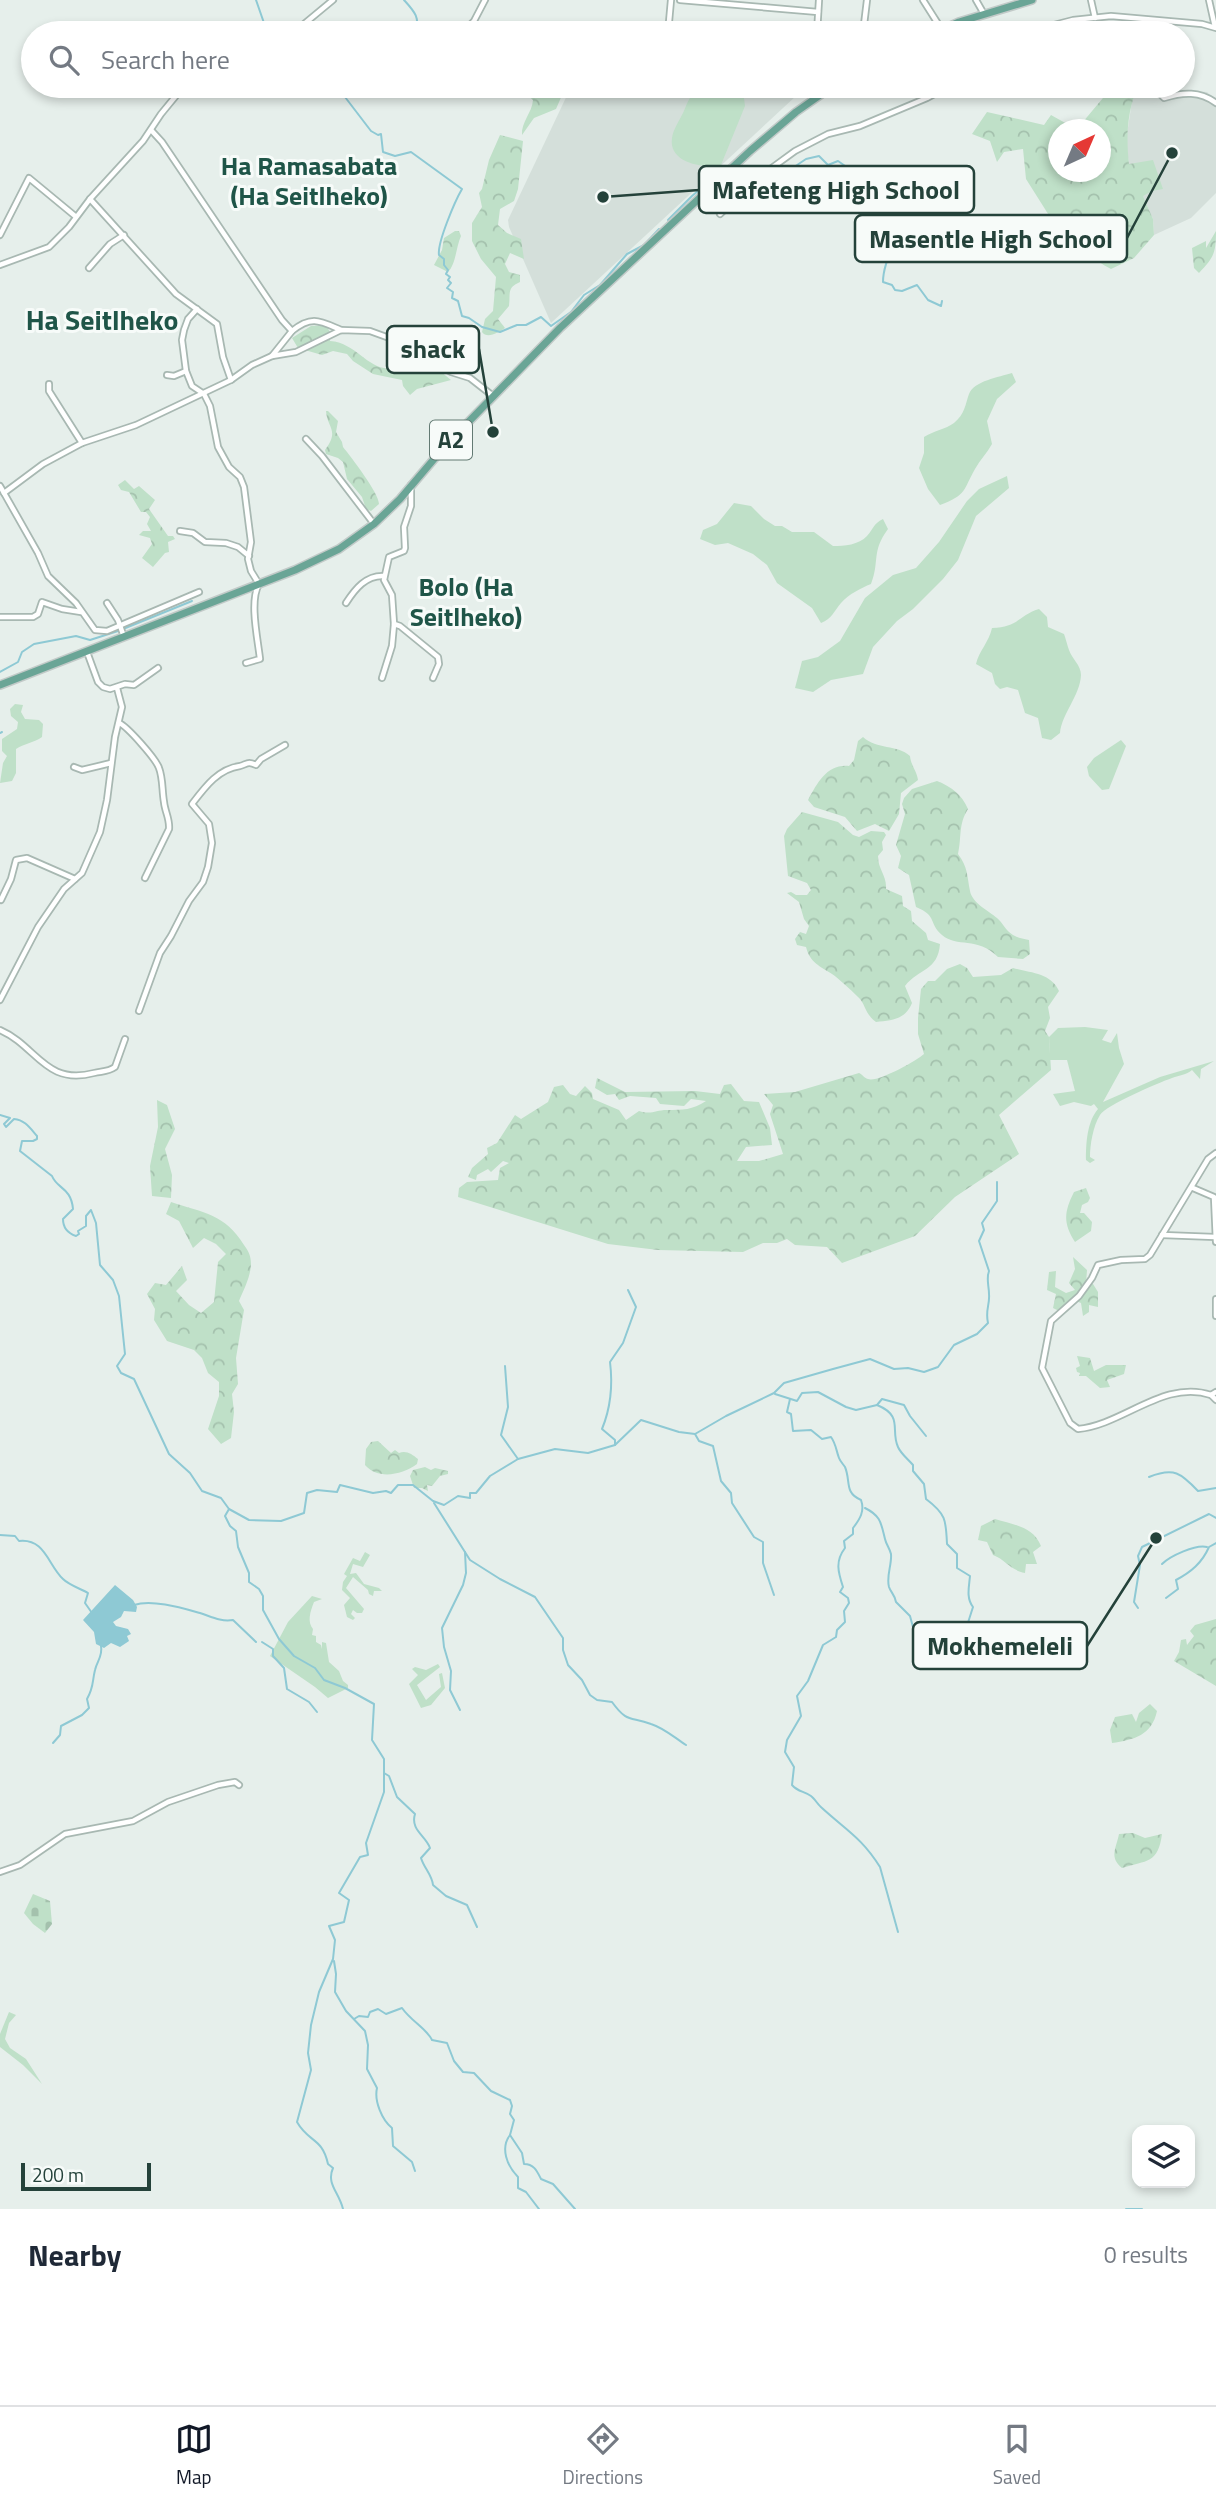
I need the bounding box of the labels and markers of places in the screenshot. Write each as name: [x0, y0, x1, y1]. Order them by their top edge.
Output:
callout: Mafeteng High School: [699, 166, 974, 213]
callout: Masentle High School: [855, 215, 1127, 262]
callout: shack: [387, 326, 479, 373]
callout: Mokhemeleli: [913, 1622, 1087, 1669]

